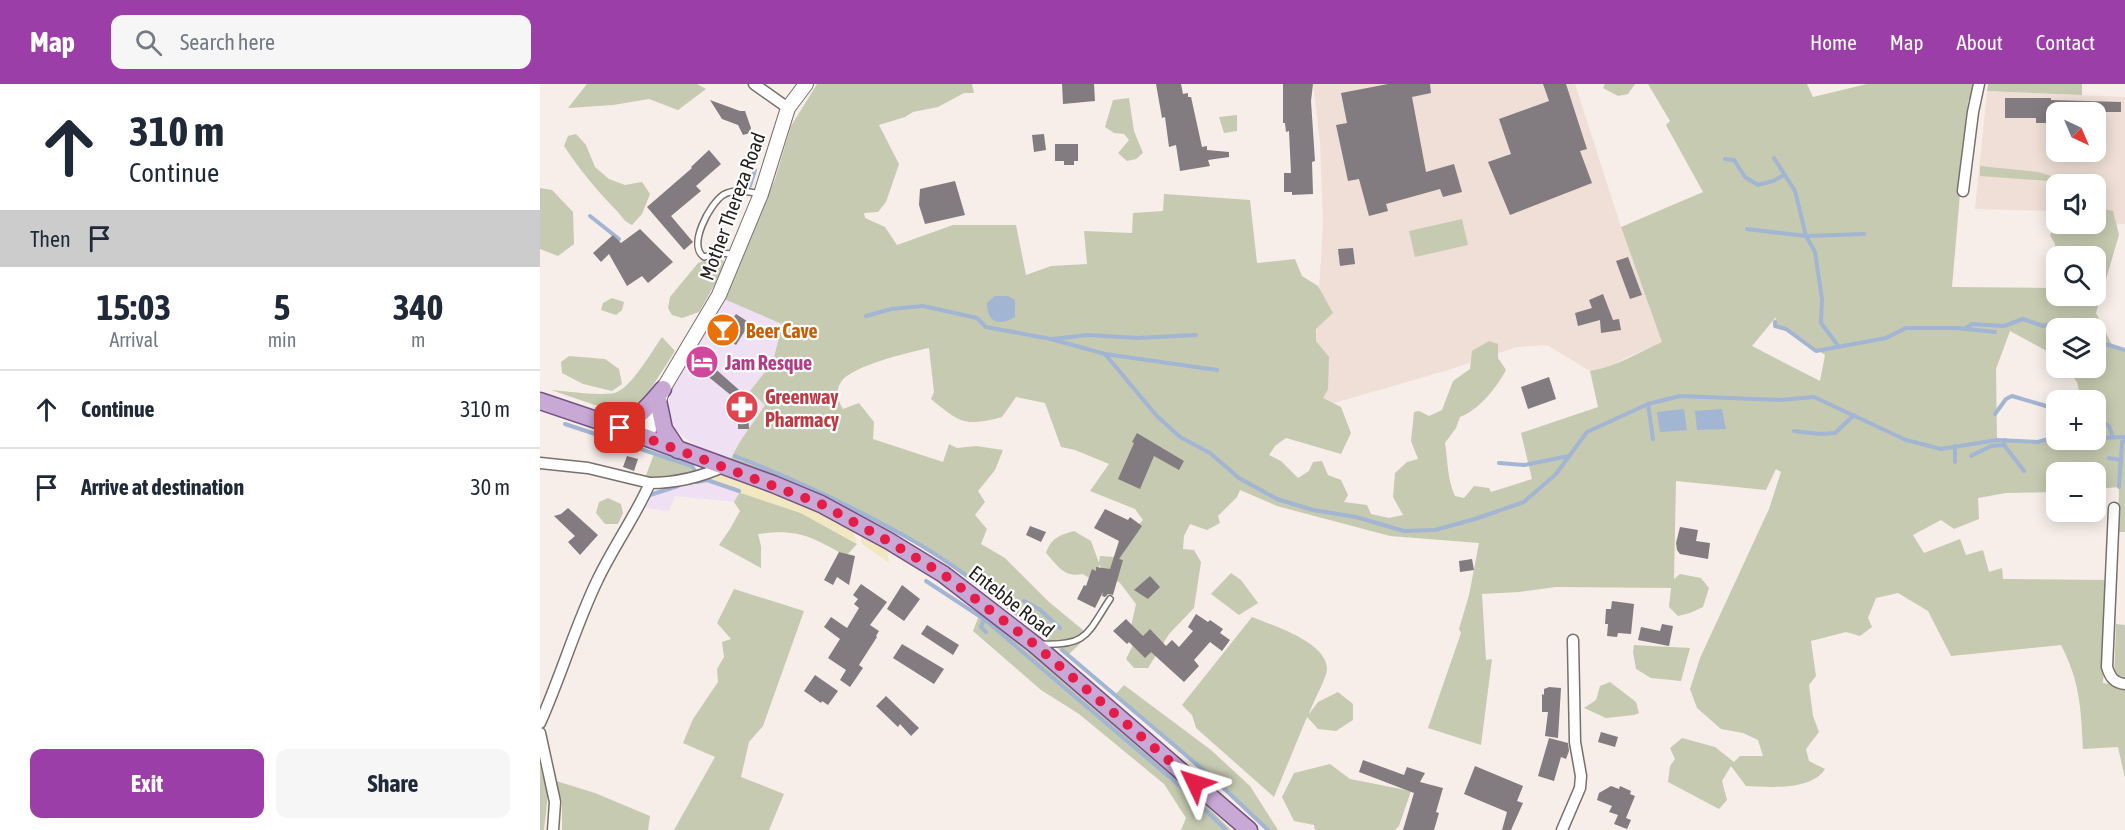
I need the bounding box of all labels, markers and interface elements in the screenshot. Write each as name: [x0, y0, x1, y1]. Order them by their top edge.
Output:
search box: [111, 15, 531, 69]
text: Map: [30, 26, 75, 58]
icon: search: [132, 26, 165, 59]
text: Search here: [180, 29, 275, 55]
text: Home: [1810, 30, 1857, 54]
text: Map: [1890, 30, 1924, 54]
text: About: [1957, 30, 2003, 54]
text: Contact: [2036, 30, 2095, 54]
north arrow: [2046, 102, 2106, 162]
map controls: [2046, 102, 2106, 522]
text: 310 m: [129, 107, 224, 155]
icon: ahead: [30, 108, 108, 186]
street label: Mother Thereza Road: [695, 129, 769, 283]
text: Continue: [129, 157, 219, 188]
button: sound: [2046, 174, 2106, 234]
icon: arrive: [83, 222, 116, 255]
text: Then: [30, 226, 71, 252]
button: search: [2046, 246, 2106, 306]
text: 15:03: [96, 286, 171, 328]
text: 5: [274, 286, 290, 328]
text: 340: [393, 286, 444, 328]
bar icon: Beer Cave: [705, 312, 741, 348]
button: layers: [2046, 318, 2106, 378]
place label: Beer Cave: [746, 319, 818, 342]
text: Arrival: [109, 328, 158, 351]
text: min: [268, 328, 296, 351]
text: m: [411, 328, 425, 351]
hotel icon: Jam Resque: [684, 344, 720, 380]
place label: Jam Resque: [724, 351, 812, 374]
place label: Greenway Pharmacy: [765, 385, 840, 431]
pharmacy icon: Greenway Pharmacy: [724, 389, 760, 425]
button: +: [2046, 390, 2106, 450]
icon: ahead: [30, 393, 63, 426]
text: Continue: [81, 396, 155, 422]
text: 310 m: [460, 396, 510, 422]
pin: [594, 402, 645, 453]
icon: arrive: [603, 411, 636, 444]
button: −: [2046, 462, 2106, 522]
icon: arrive: [30, 471, 63, 504]
text: Arrive at destination: [81, 474, 244, 500]
text: 30 m: [470, 474, 510, 500]
street label: Entebbe Road: [965, 561, 1059, 641]
button: Exit: [30, 749, 264, 818]
button: Share: [276, 749, 510, 818]
position arrow: [1163, 751, 1227, 815]

